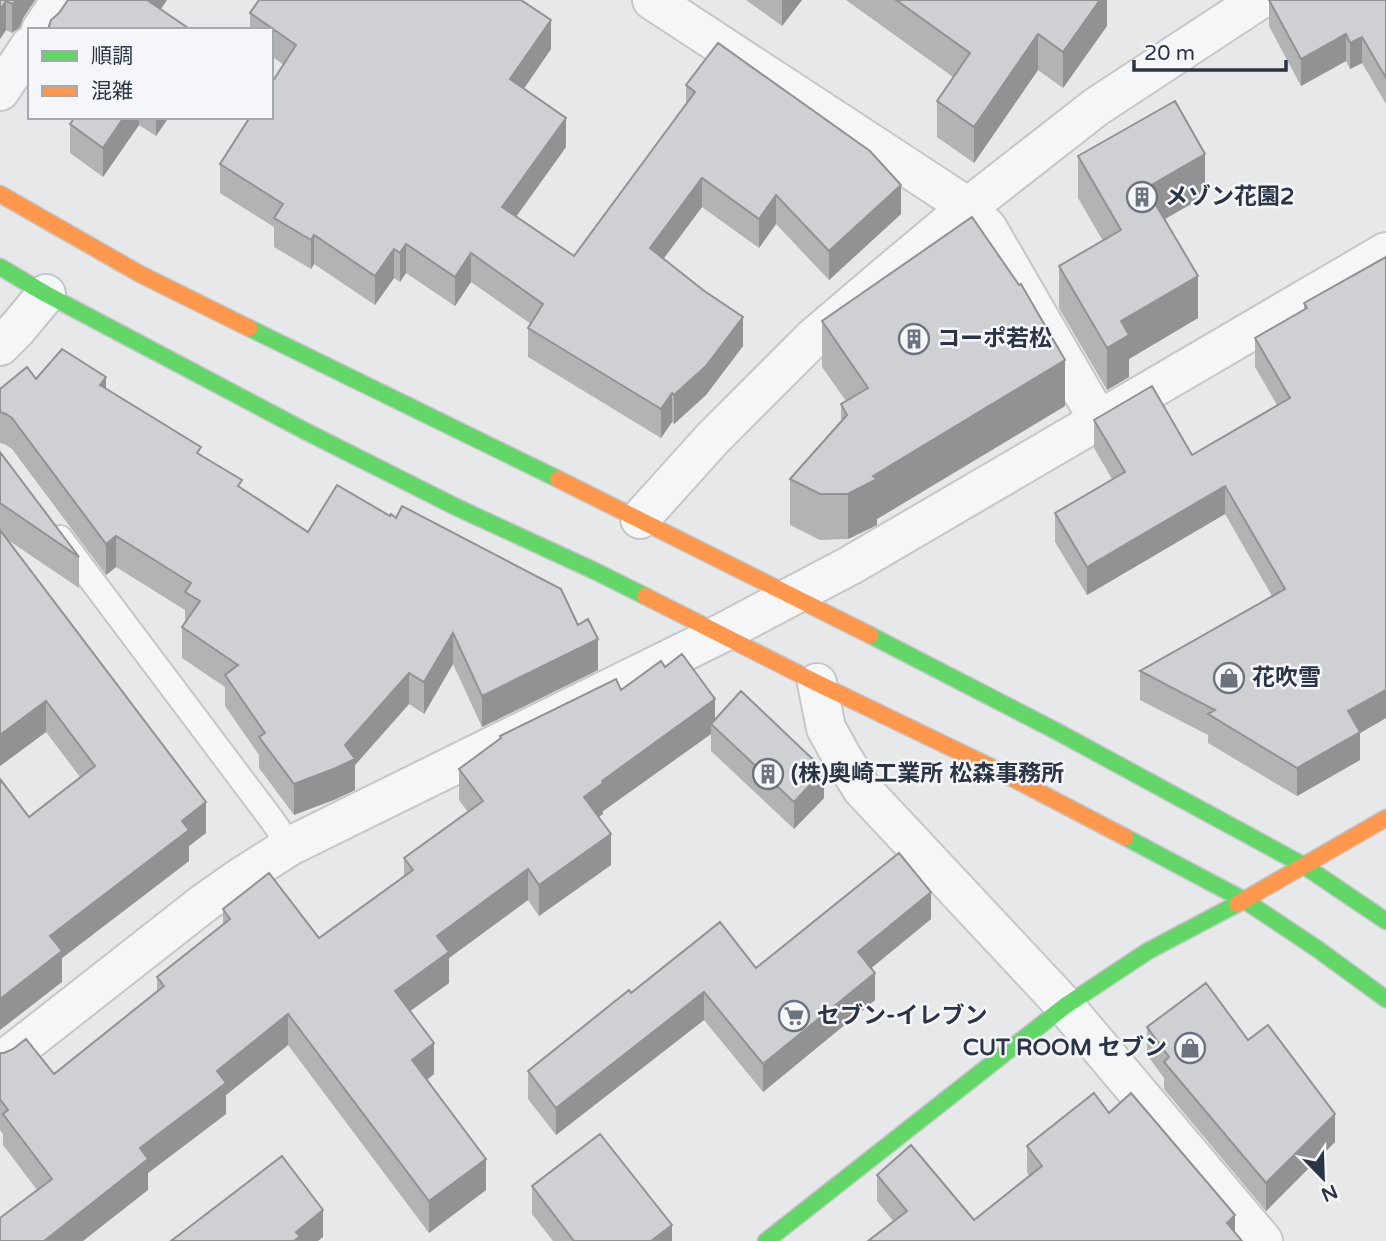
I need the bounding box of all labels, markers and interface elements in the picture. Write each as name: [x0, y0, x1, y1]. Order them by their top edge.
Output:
legend: [28, 28, 273, 119]
scale bar: [1134, 28, 1286, 72]
text: 20 m: [1144, 41, 1195, 66]
text: 順調: [91, 44, 133, 69]
text: 混雑: [91, 79, 133, 104]
building icon: メゾン花園2: [1125, 180, 1159, 214]
place label: メゾン花園2: [1165, 183, 1294, 211]
building icon: コーポ若松: [897, 322, 931, 356]
place label: コーポ若松: [937, 325, 1052, 353]
shop icon: 花吹雪: [1212, 661, 1246, 695]
place label: 花吹雪: [1252, 664, 1321, 692]
building icon: (株)奥崎工業所 松森事務所: [751, 757, 785, 791]
place label: (株)奥崎工業所 松森事務所: [791, 760, 1064, 788]
supermarket icon: セブン-イレブン: [777, 999, 811, 1033]
place label: セブン-イレブン: [817, 1002, 987, 1030]
shop icon: CUT ROOM セブン: [1173, 1031, 1207, 1065]
place label: CUT ROOM セブン: [963, 1034, 1167, 1062]
north arrow: [1288, 1143, 1358, 1213]
text: N: [1318, 1180, 1341, 1206]

